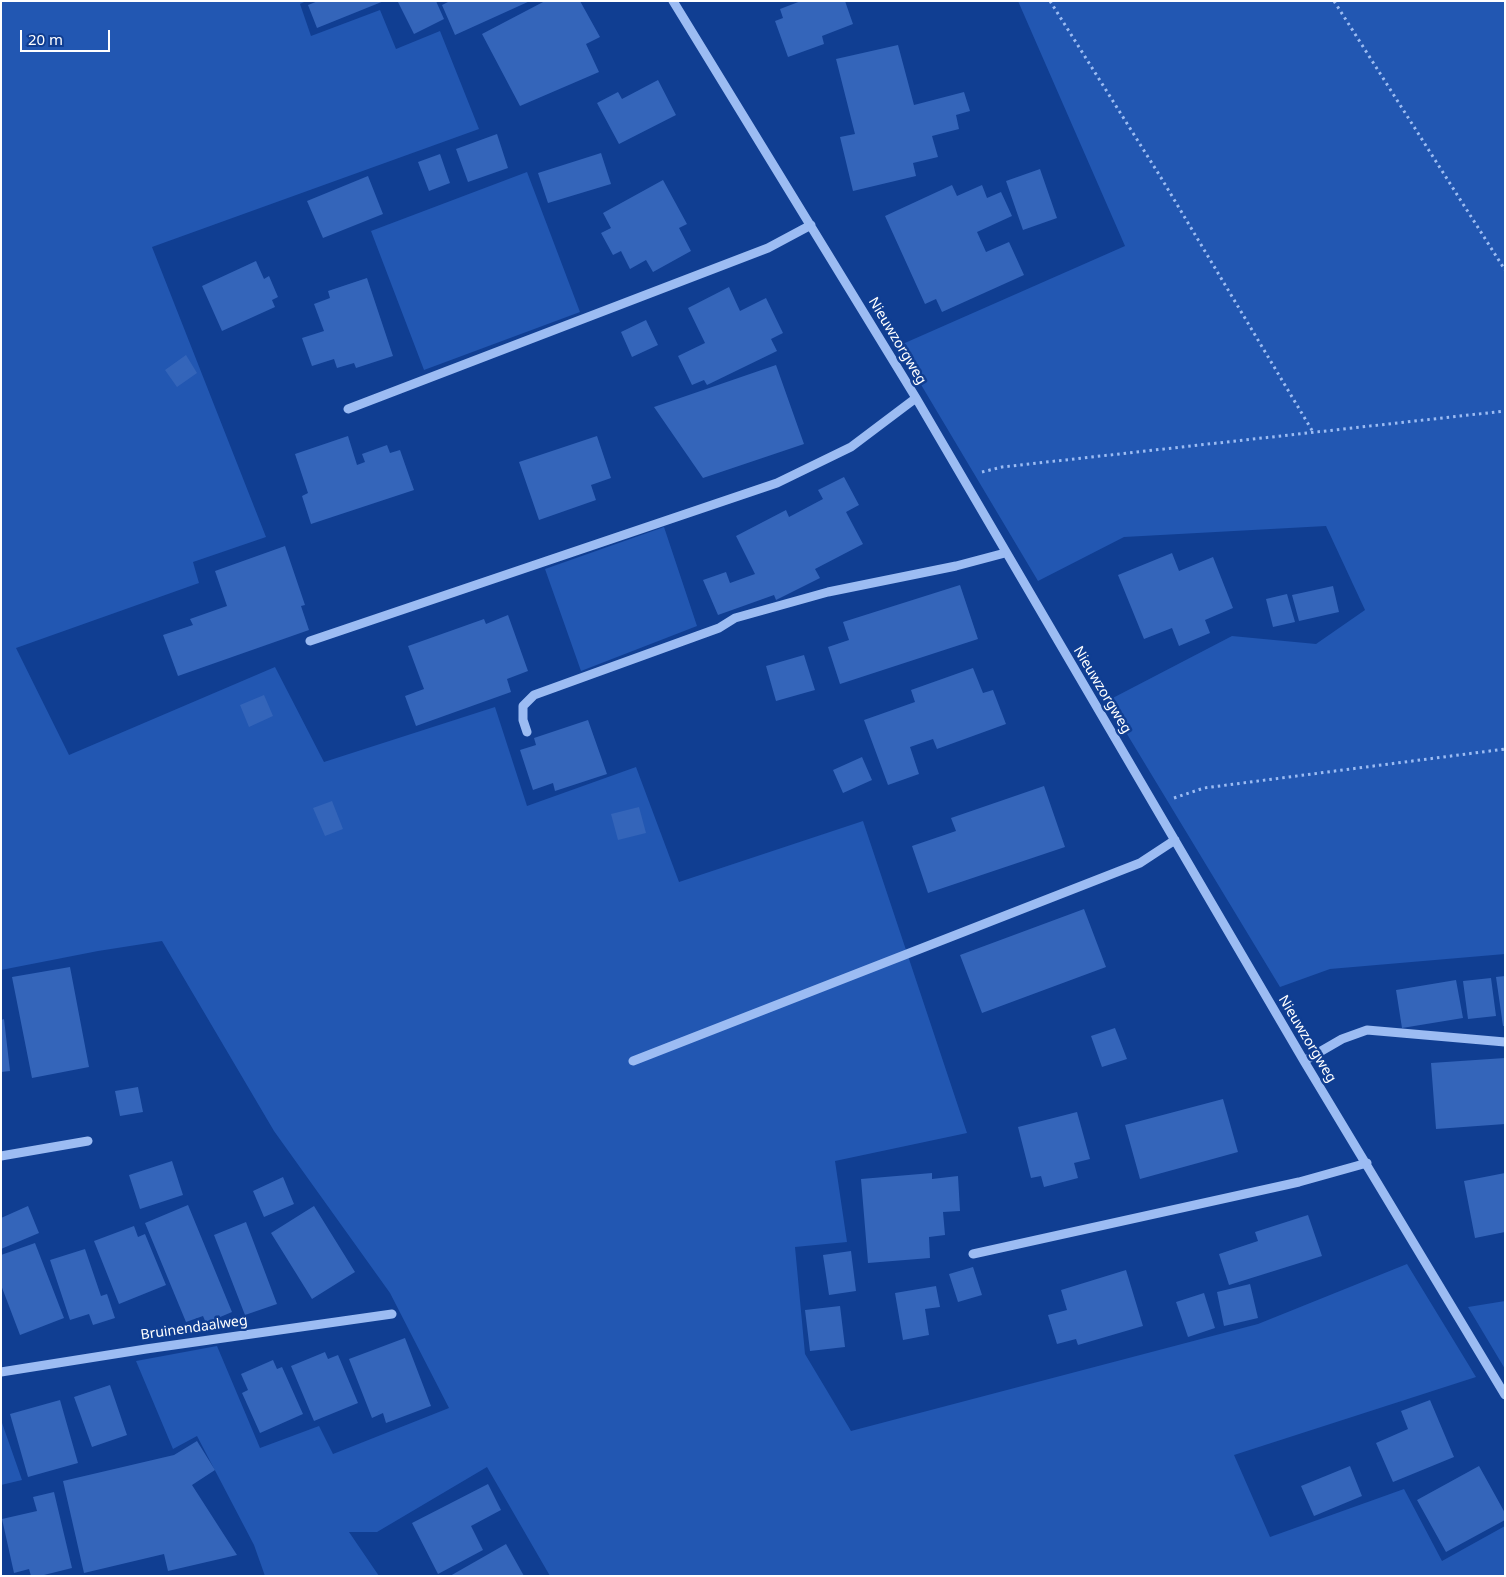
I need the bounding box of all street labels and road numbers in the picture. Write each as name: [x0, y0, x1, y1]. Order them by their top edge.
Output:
street label: Nieuwzorgweg: [864, 294, 930, 388]
street label: Nieuwzorgweg: [1069, 643, 1135, 737]
street label: Nieuwzorgweg: [1274, 992, 1340, 1086]
street label: Bruinendaalweg: [139, 1312, 249, 1344]

